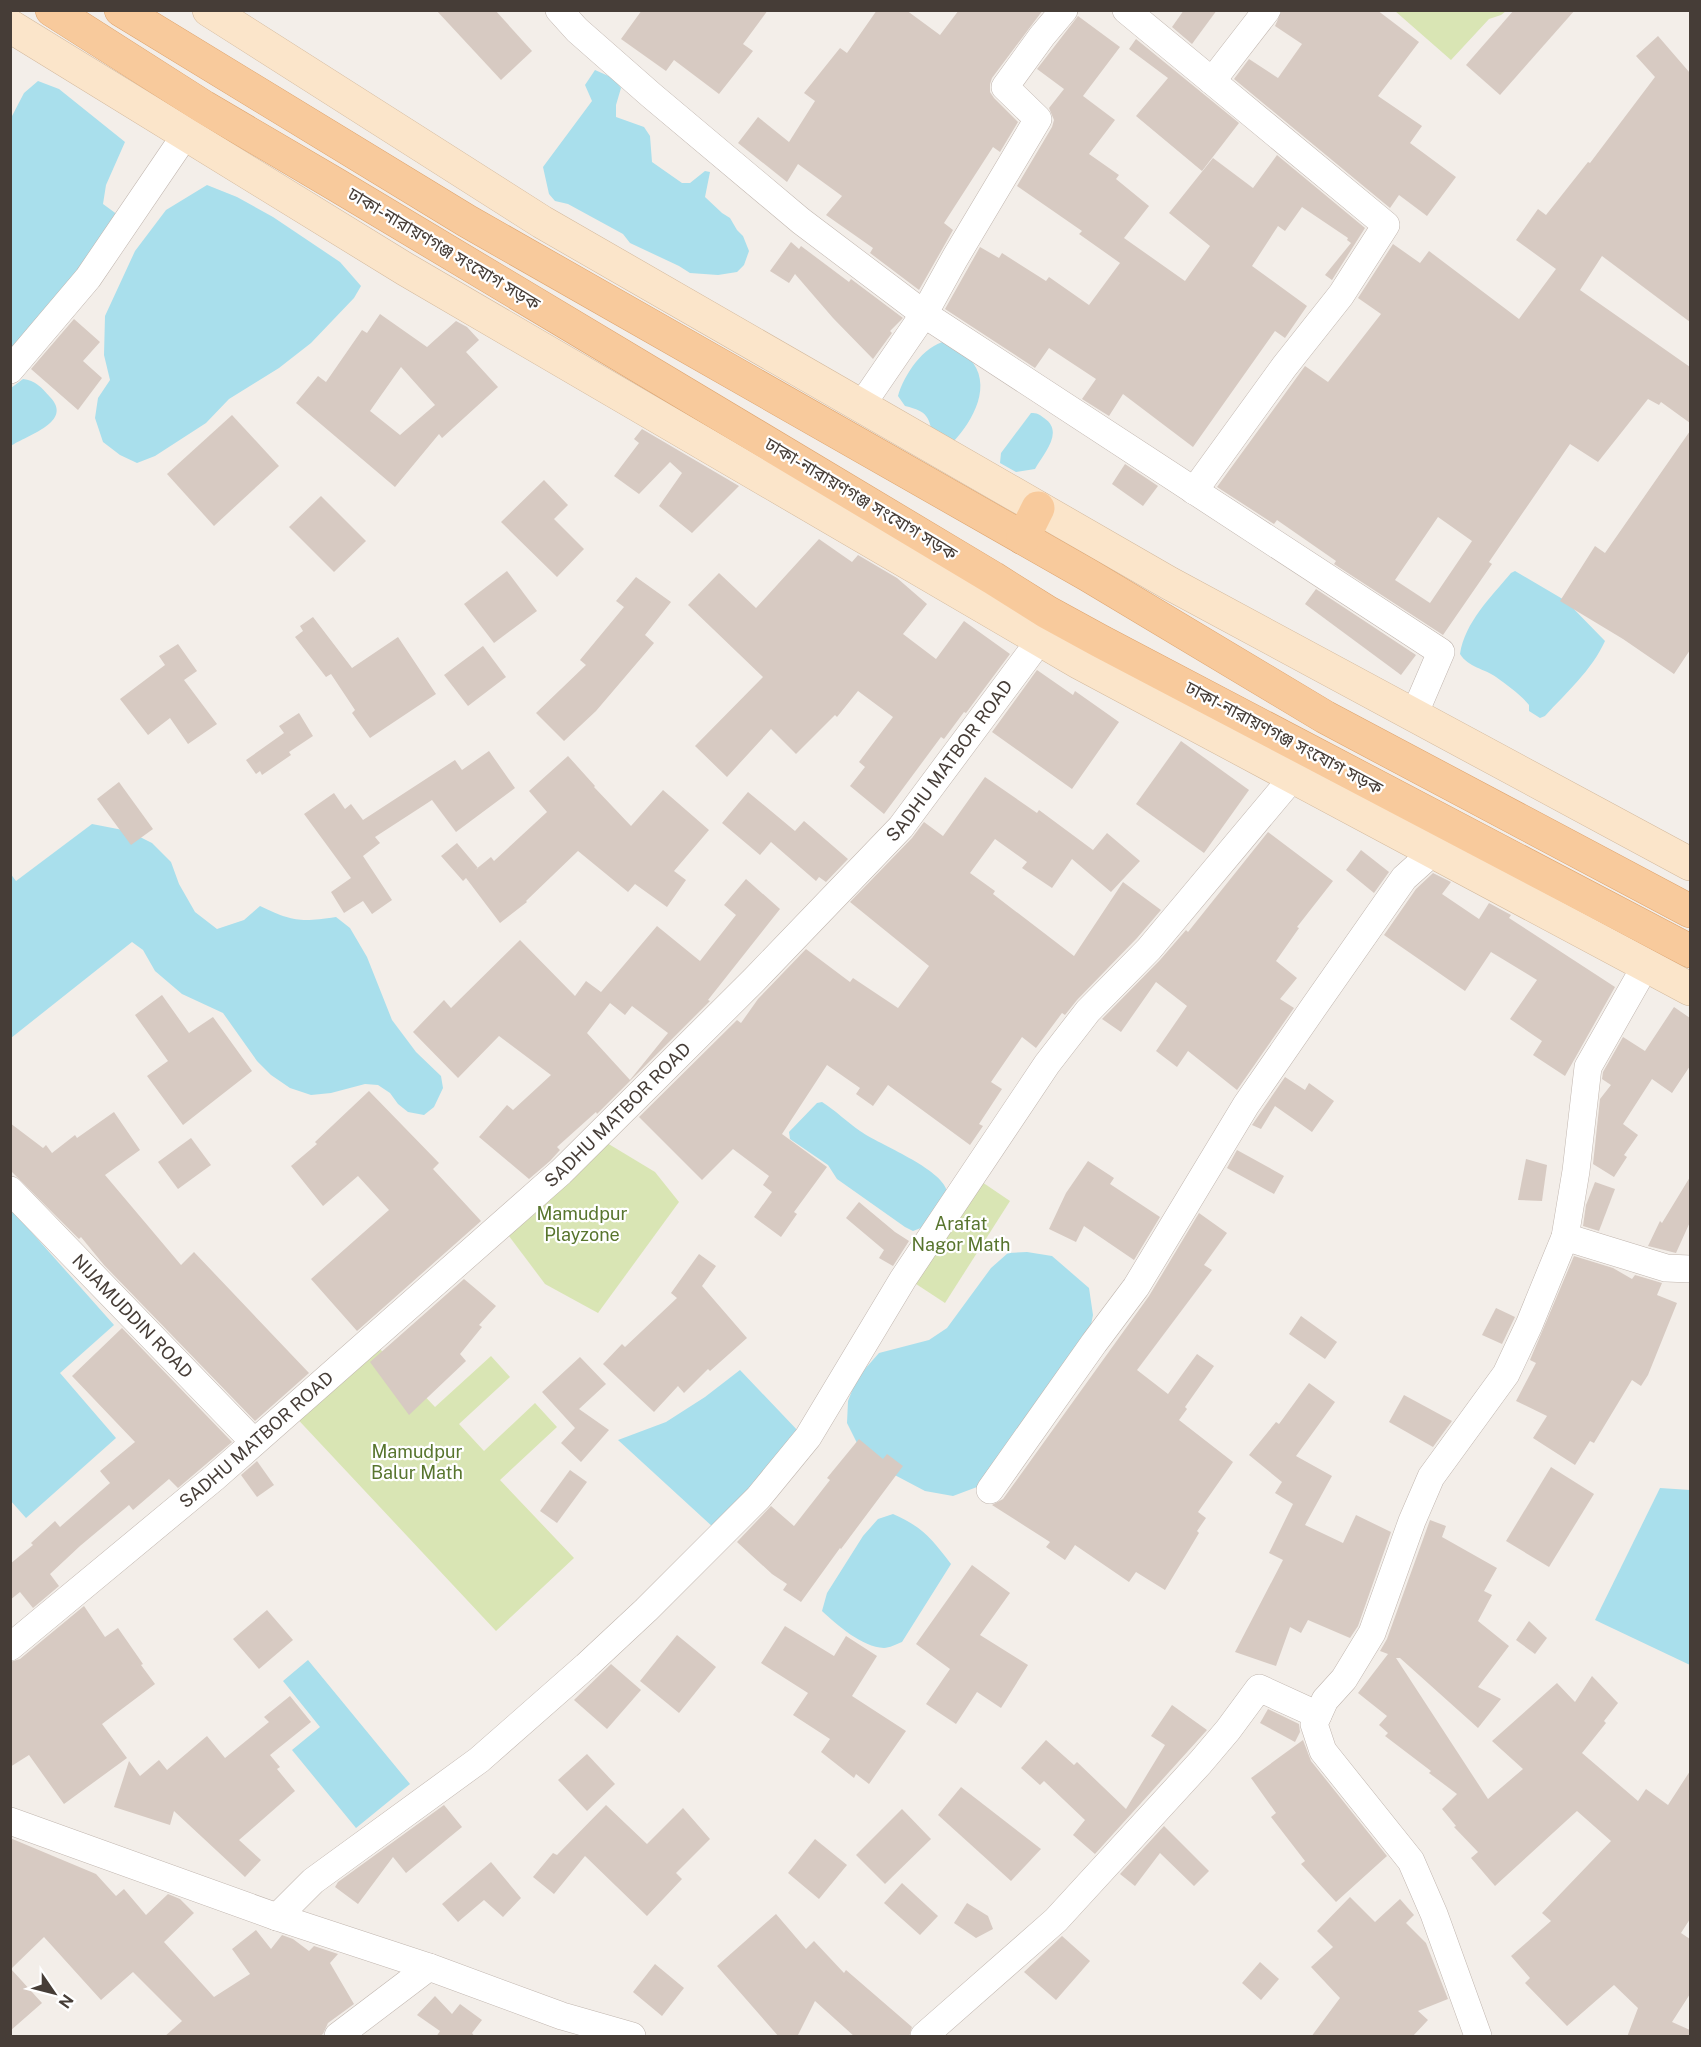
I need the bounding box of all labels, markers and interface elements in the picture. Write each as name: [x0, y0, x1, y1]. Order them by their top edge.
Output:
street label: ঢাকা-নারায়ণগঞ্জ সংযোগ সড়ক: [344, 182, 544, 315]
street label: ঢাকা-নারায়ণগঞ্জ সংযোগ সড়ক: [761, 432, 961, 565]
street label: SADHU MATBOR ROAD: [882, 675, 1017, 846]
street label: ঢাকা-নারায়ণগঞ্জ সংযোগ সড়ক: [1181, 676, 1387, 799]
street label: SADHU MATBOR ROAD: [540, 1038, 695, 1192]
park label: Mamudpur Playzone: [536, 1203, 628, 1245]
park label: Arafat Nagor Math: [912, 1213, 1010, 1255]
street label: NIJAMUDDIN ROAD: [68, 1250, 197, 1382]
street label: SADHU MATBOR ROAD: [175, 1367, 337, 1512]
park label: Mamudpur Balur Math: [371, 1441, 463, 1483]
north arrow: [24, 1963, 84, 2023]
text: N: [55, 1991, 77, 2012]

